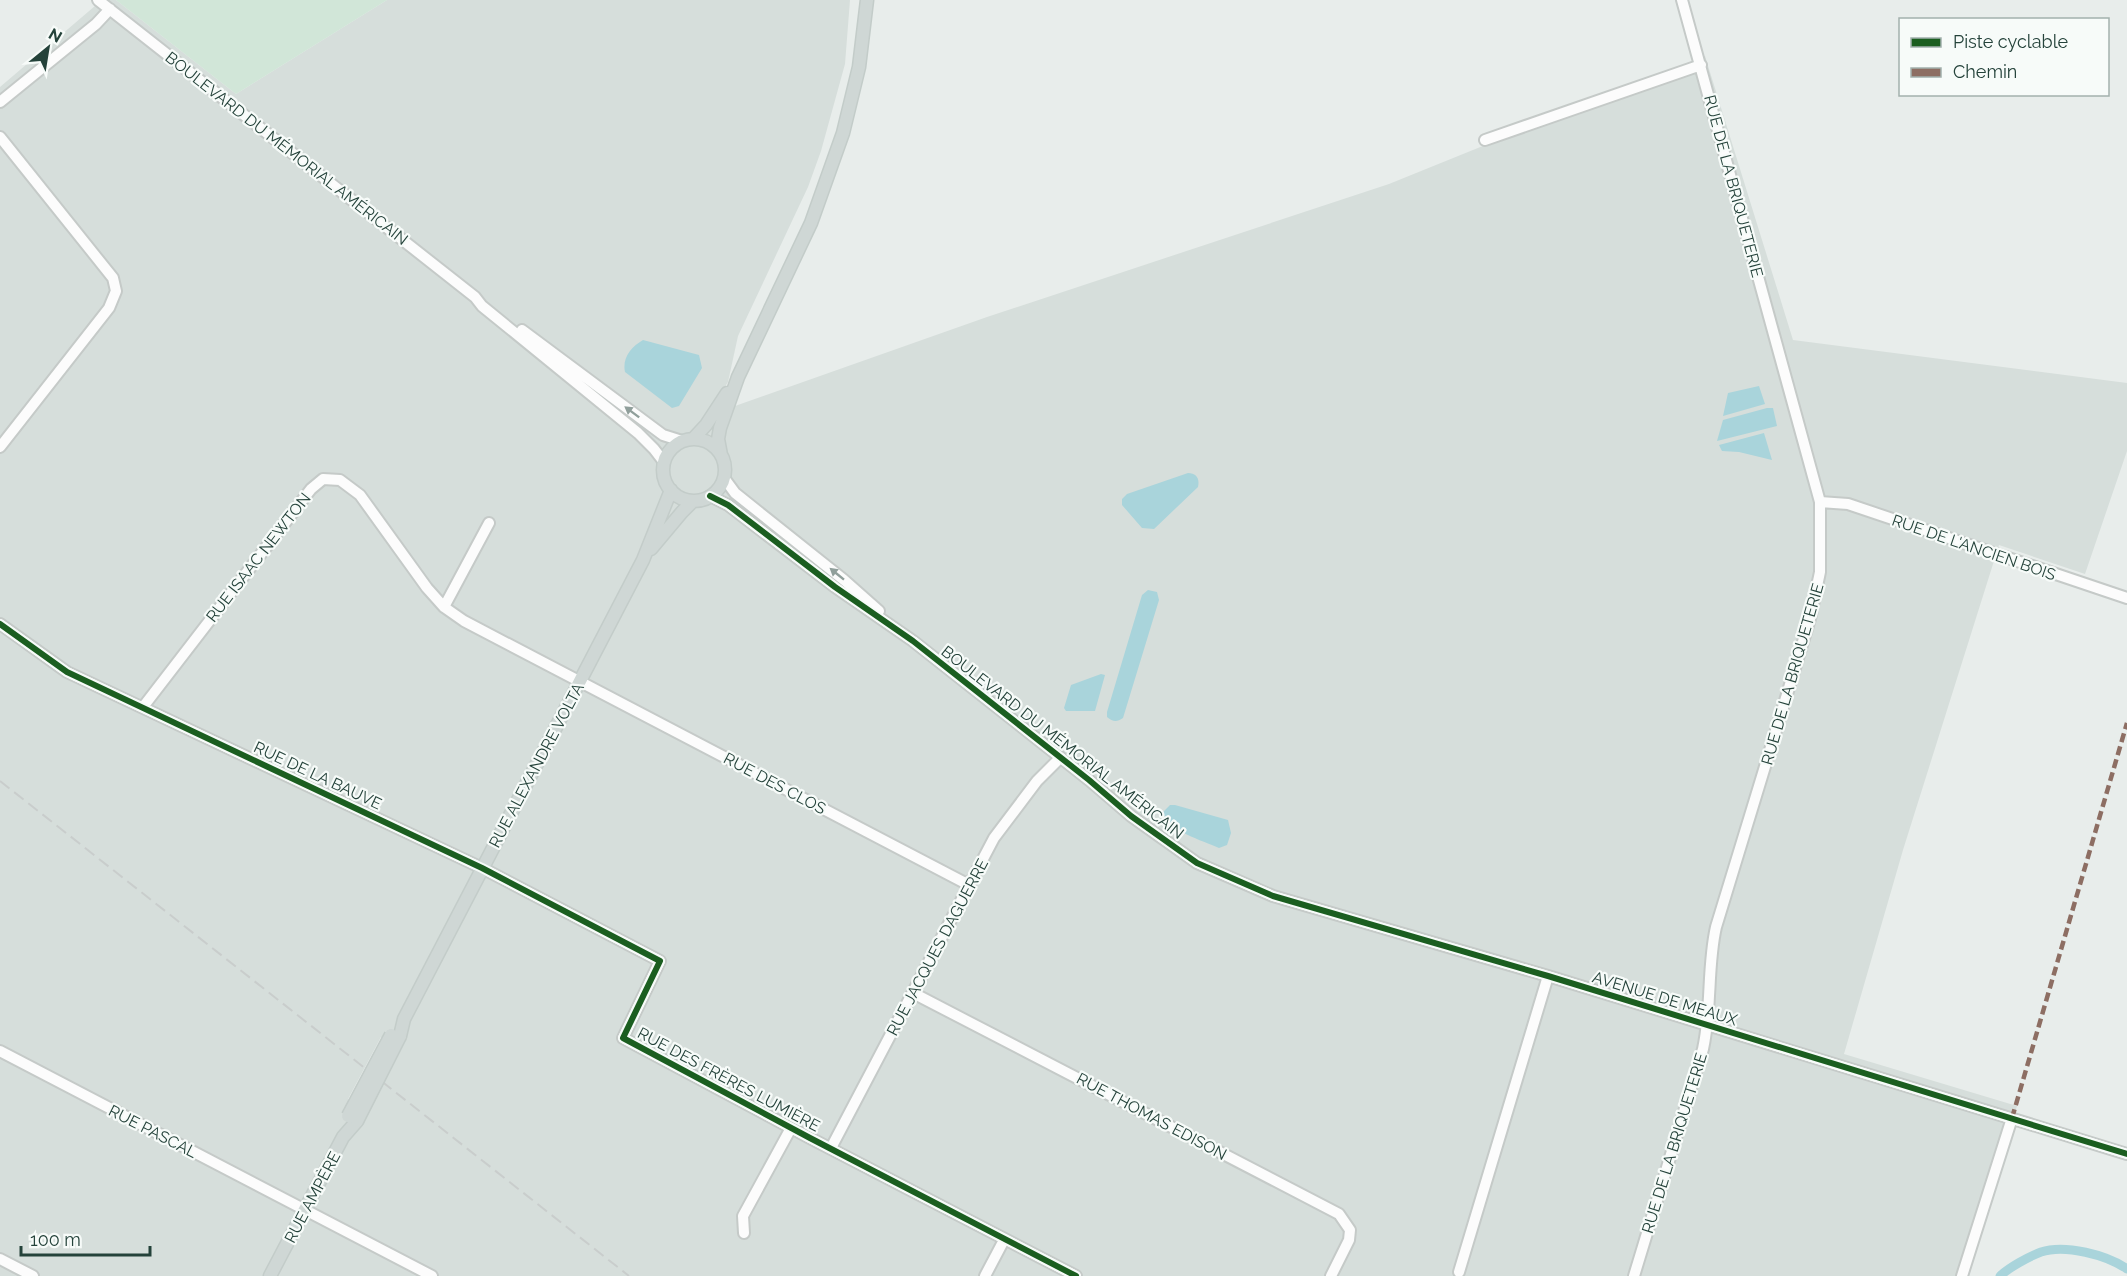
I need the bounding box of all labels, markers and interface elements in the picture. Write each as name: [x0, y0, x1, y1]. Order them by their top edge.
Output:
north arrow: [18, 18, 78, 78]
legend: [1899, 18, 2109, 96]
text: N: [45, 24, 65, 47]
text: Piste cyclable: [1953, 31, 2069, 52]
street label: BOULEVARD DU MÉMORIAL AMÉRICAIN: [162, 47, 412, 249]
text: Chemin: [1953, 61, 2017, 82]
street label: RUE DE LA BRIQUETERIE: [1700, 93, 1767, 280]
one-way arrow: [624, 406, 640, 418]
street label: RUE ISAAC NEWTON: [202, 489, 315, 626]
street label: RUE DE L'ANCIEN BOIS: [1889, 510, 2059, 585]
one-way arrow: [830, 569, 845, 581]
street label: RUE DE LA BRIQUETERIE: [1757, 581, 1828, 767]
street label: BOULEVARD DU MÉMORIAL AMÉRICAIN: [938, 641, 1188, 843]
street label: RUE ALEXANDRE VOLTA: [485, 680, 588, 851]
street label: RUE DE LA BAUVE: [251, 738, 385, 813]
street label: RUE DES CLOS: [720, 749, 829, 818]
street label: RUE JACQUES DAGUERRE: [883, 855, 992, 1039]
street label: AVENUE DE MEAUX: [1590, 967, 1740, 1030]
street label: RUE DES FRÈRES LUMIÈRE: [634, 1022, 824, 1136]
street label: RUE DE LA BRIQUETERIE: [1638, 1050, 1711, 1236]
street label: RUE THOMAS EDISON: [1073, 1069, 1230, 1164]
street label: RUE PASCAL: [105, 1101, 201, 1162]
street label: RUE AMPÈRE: [280, 1148, 345, 1246]
scale bar: [21, 1219, 150, 1257]
text: 100 m: [30, 1229, 81, 1250]

